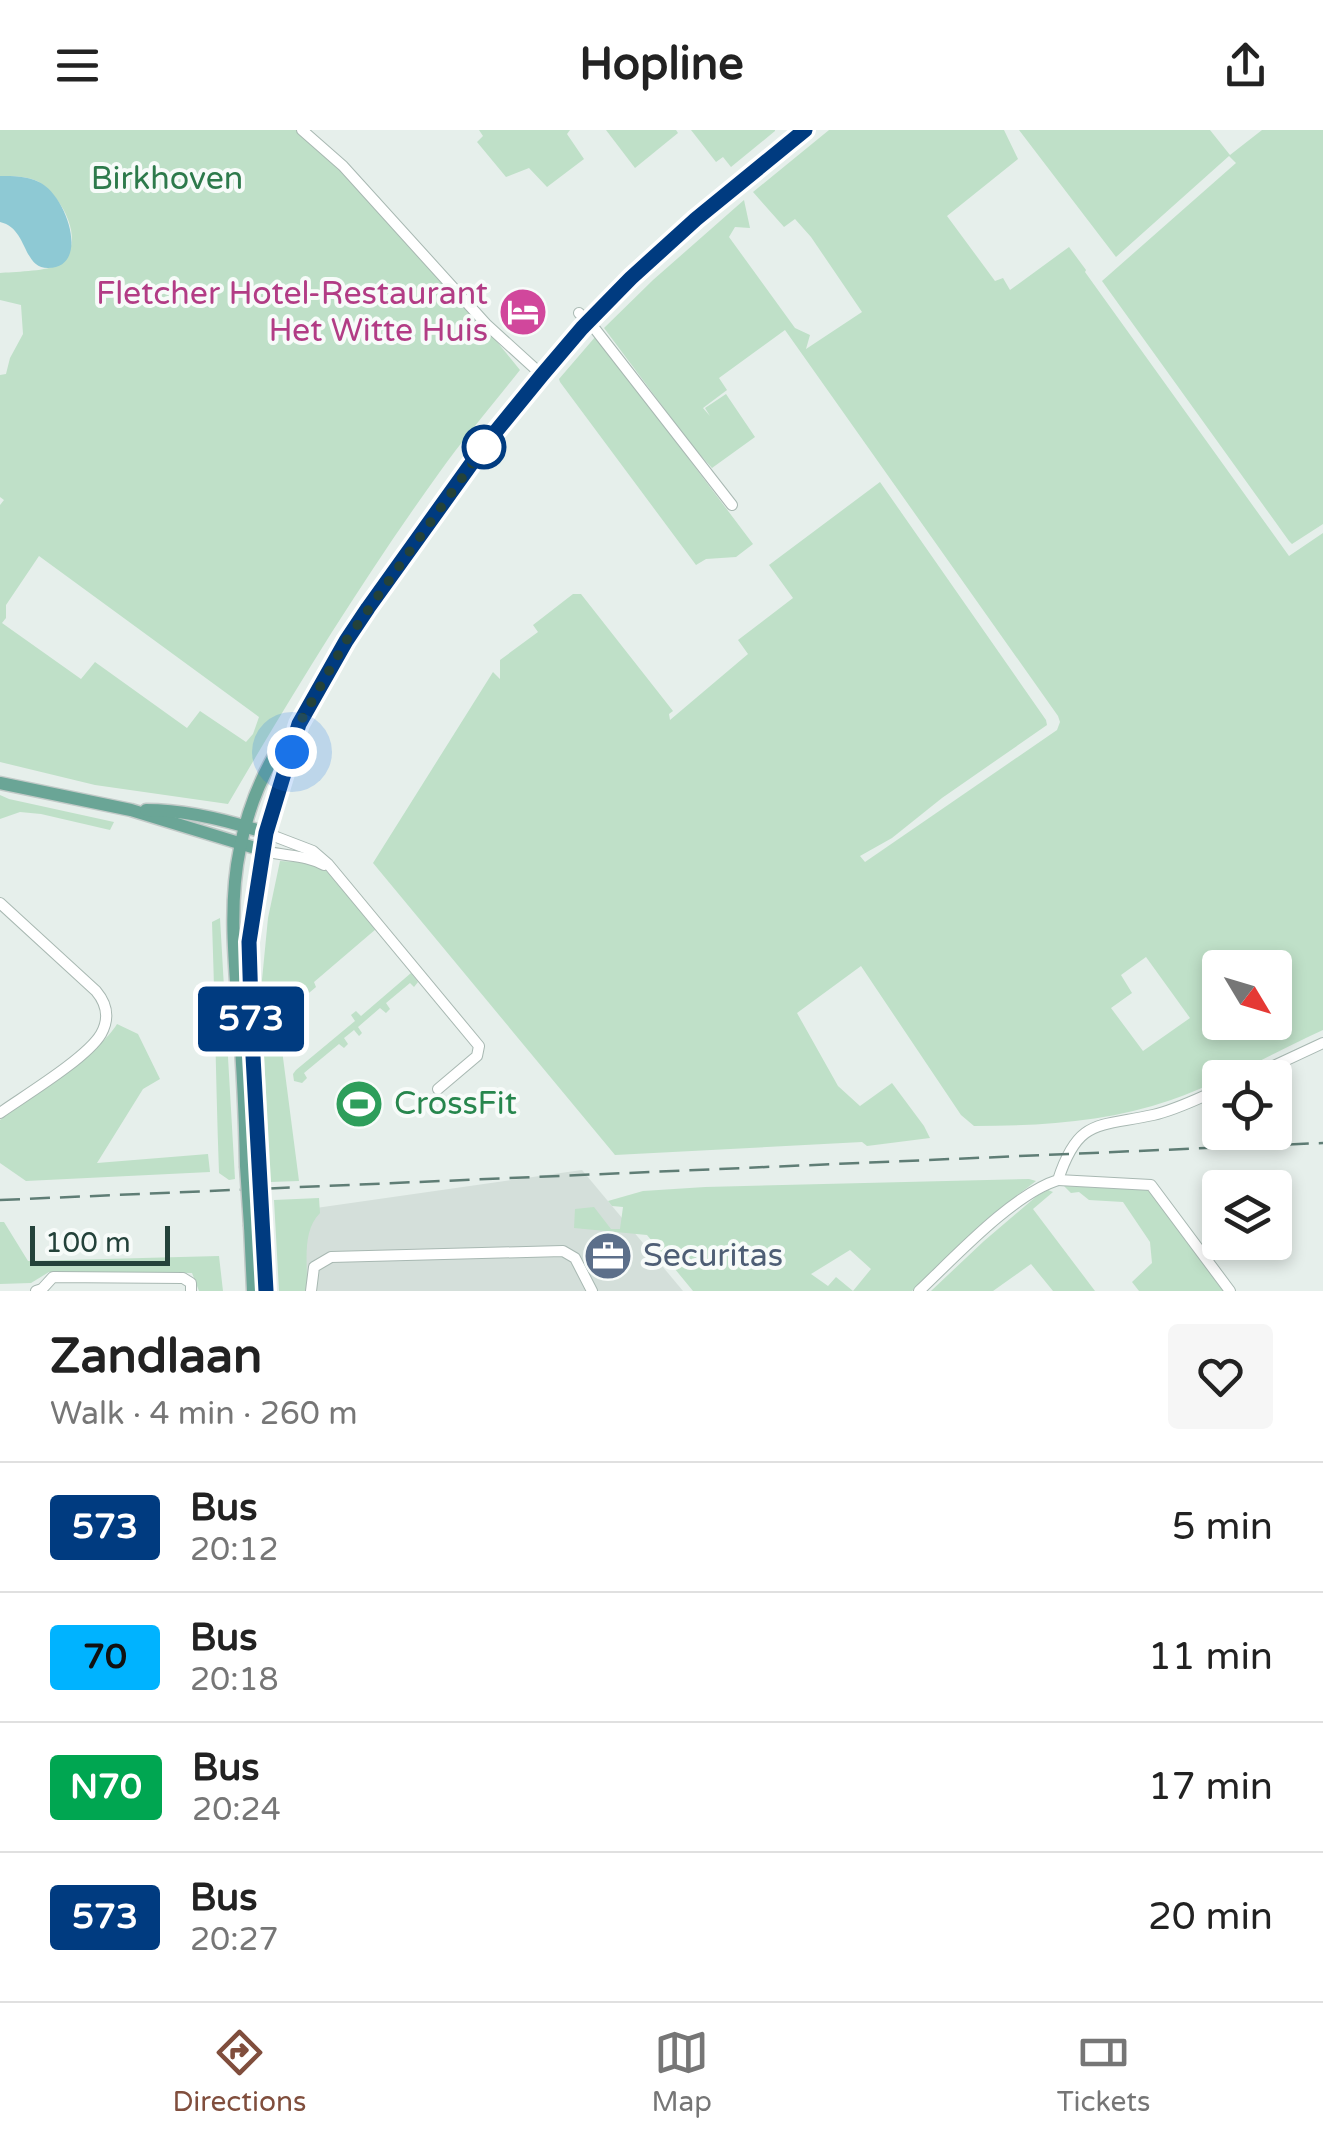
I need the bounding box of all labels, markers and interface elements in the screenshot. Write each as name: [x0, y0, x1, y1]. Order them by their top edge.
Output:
icon: menu: [50, 38, 105, 93]
text: Hopline: [579, 38, 744, 92]
icon: share: [1218, 38, 1273, 93]
park label: Birkhoven: [91, 160, 243, 198]
place label: Fletcher Hotel-Restaurant Het Witte Huis: [96, 275, 488, 350]
hotel icon: Fletcher Hotel-Restaurant Het Witte Huis: [497, 286, 549, 338]
unlabelled marker: [463, 426, 505, 468]
your location: [267, 727, 317, 777]
north arrow: [1202, 950, 1292, 1040]
map controls: [1202, 950, 1292, 1260]
line badge: 573: [194, 986, 308, 1052]
text: 573: [218, 998, 284, 1040]
button: locate: [1202, 1060, 1292, 1150]
sports icon: CrossFit: [333, 1078, 385, 1130]
place label: CrossFit: [394, 1085, 517, 1123]
button: layers: [1202, 1170, 1292, 1260]
scale bar: [30, 1221, 170, 1266]
text: 100 m: [45, 1226, 131, 1260]
office icon: Securitas: [582, 1230, 634, 1282]
place label: Securitas: [643, 1237, 783, 1275]
button: heart: [1168, 1324, 1273, 1429]
text: Zandlaan: [50, 1328, 262, 1386]
text: Walk · 4 min · 260 m: [50, 1395, 358, 1433]
text: Bus: [190, 1485, 257, 1531]
text: 5 min: [1172, 1504, 1273, 1550]
text: 573: [72, 1506, 138, 1548]
text: 20:12: [190, 1531, 279, 1569]
text: Bus: [190, 1615, 257, 1661]
text: 11 min: [1148, 1634, 1273, 1680]
text: 70: [83, 1636, 127, 1678]
text: 20:18: [190, 1661, 279, 1699]
text: Bus: [192, 1745, 260, 1791]
text: 17 min: [1148, 1764, 1273, 1810]
text: N70: [70, 1766, 142, 1808]
text: 20:24: [192, 1791, 281, 1829]
text: Bus: [190, 1875, 257, 1921]
text: 20 min: [1148, 1894, 1273, 1940]
text: 573: [72, 1896, 138, 1938]
text: 20:27: [190, 1921, 279, 1959]
tab: Directions: [172, 2025, 306, 2119]
tab: Map: [651, 2025, 712, 2119]
tab: Tickets: [1057, 2025, 1150, 2119]

